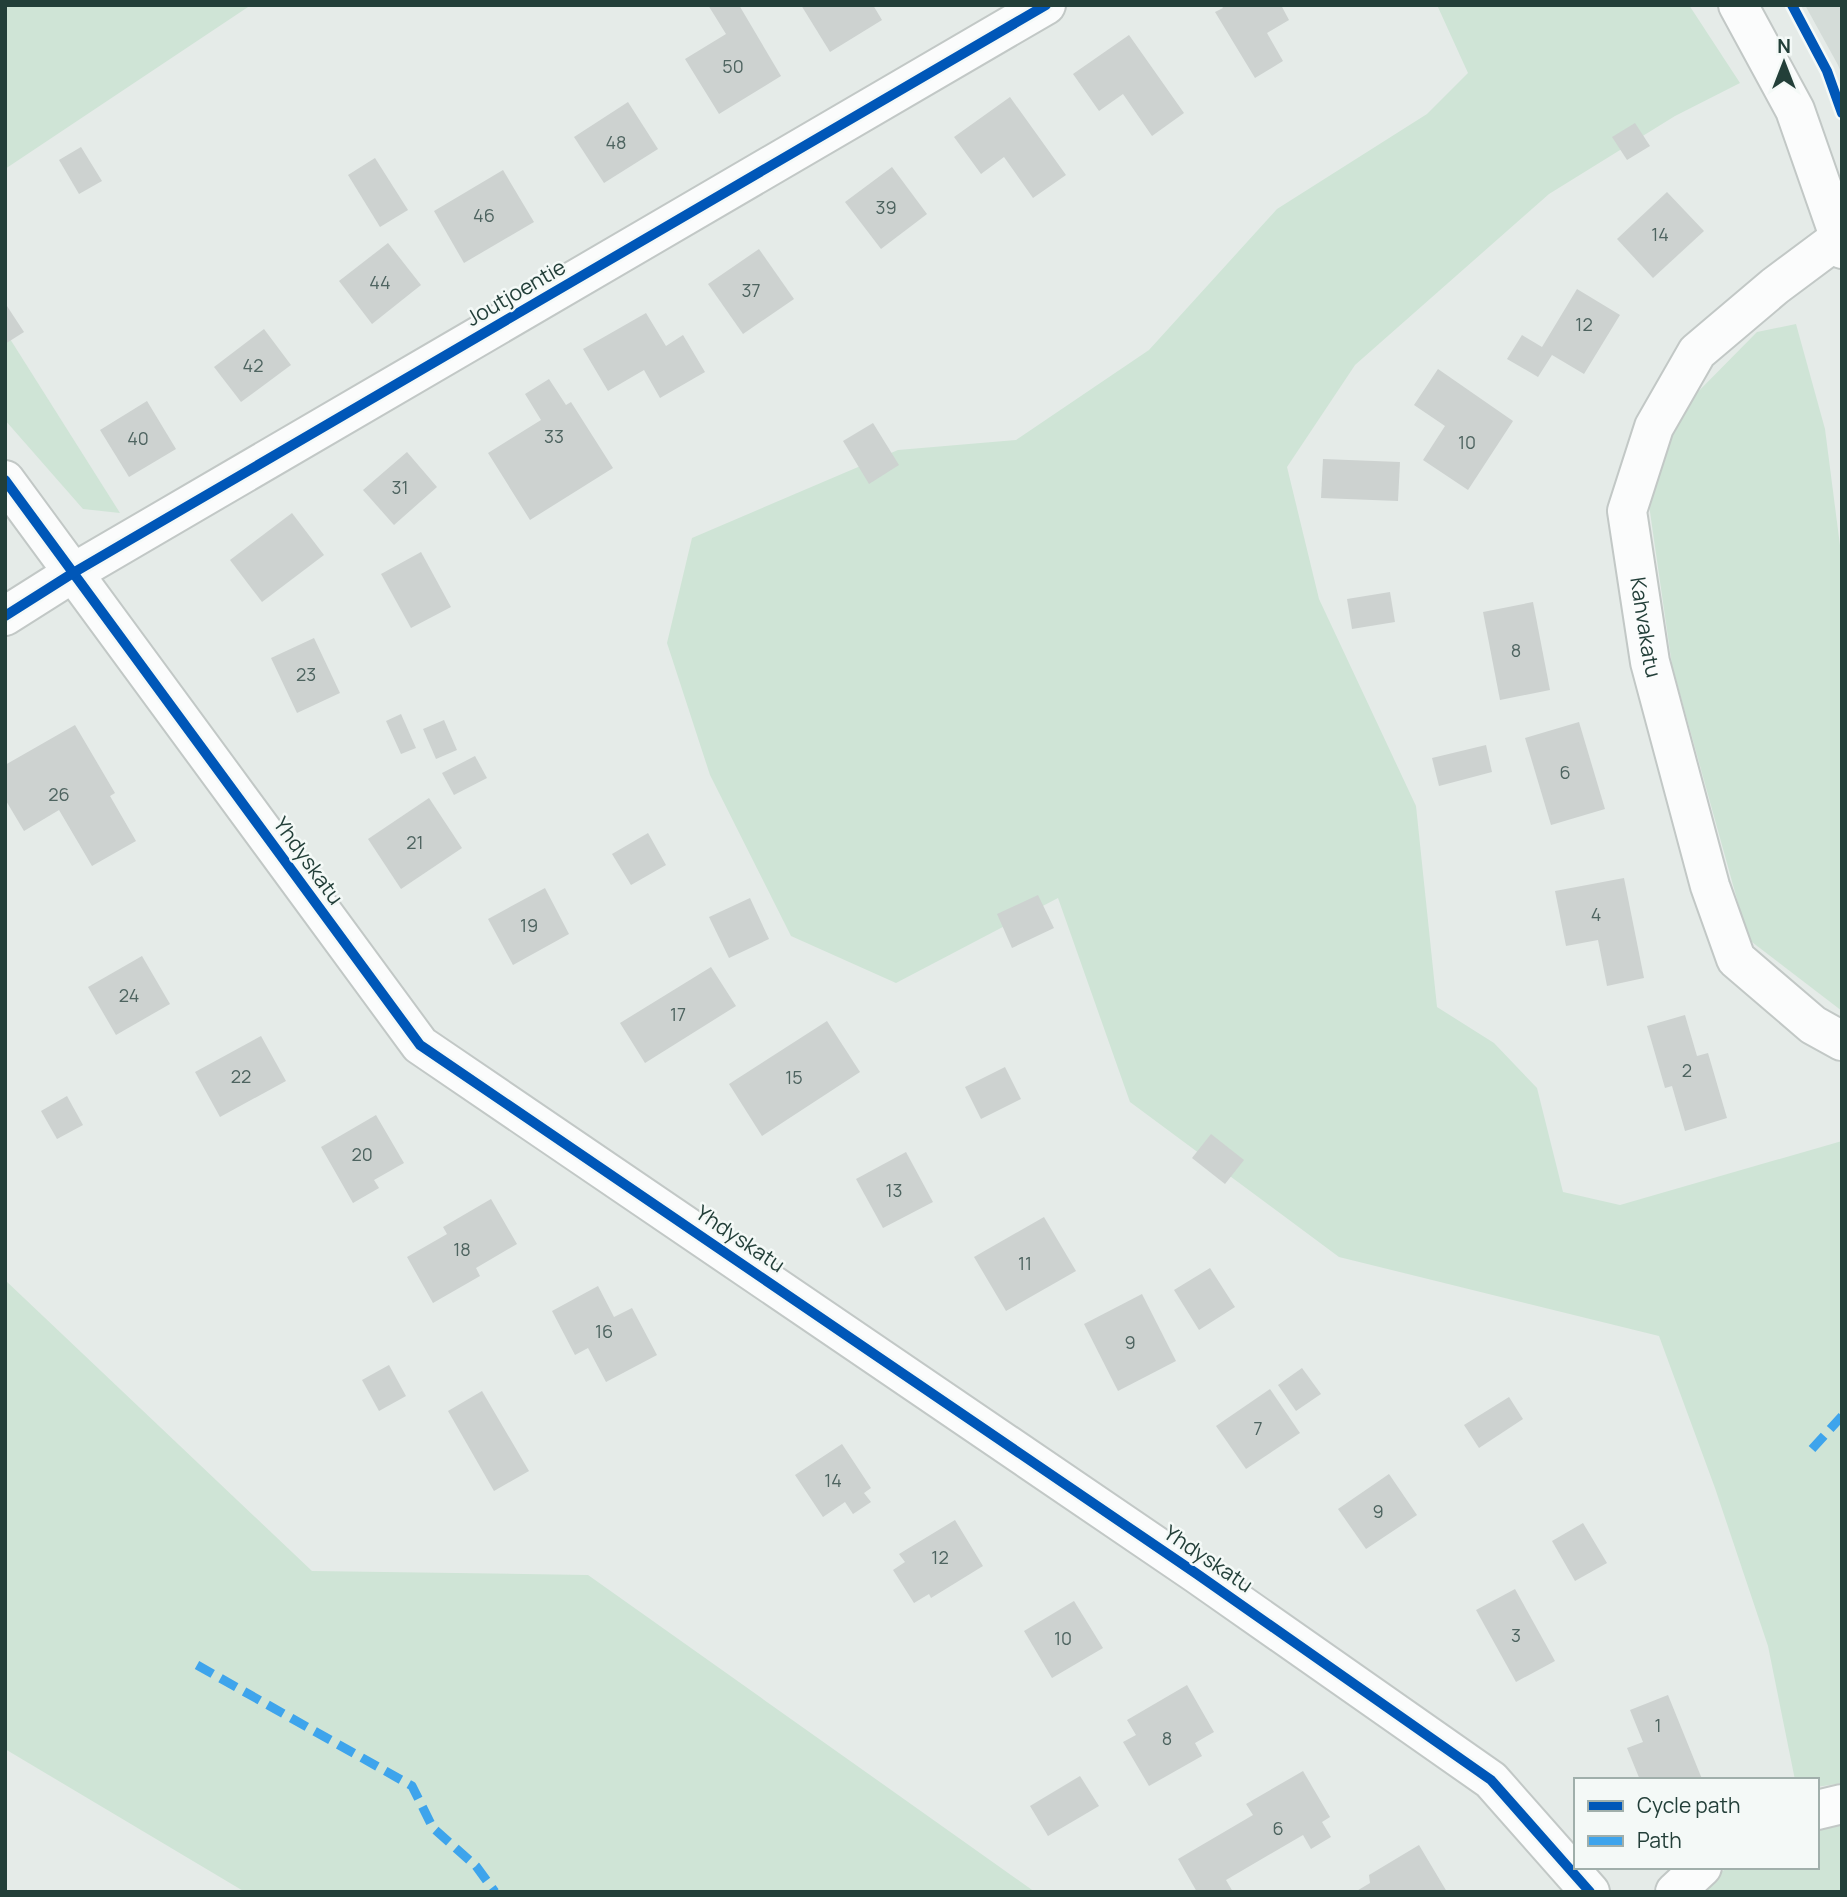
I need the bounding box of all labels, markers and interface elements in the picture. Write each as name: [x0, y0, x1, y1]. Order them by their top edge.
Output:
north arrow: [1749, 28, 1819, 98]
text: N: [1777, 33, 1791, 59]
house number: 50: [722, 54, 744, 78]
house number: 48: [605, 130, 627, 154]
house number: 39: [875, 195, 897, 219]
house number: 46: [473, 203, 495, 227]
house number: 14: [1651, 222, 1669, 246]
street label: Joutjoentie: [461, 252, 570, 332]
house number: 44: [369, 270, 391, 294]
house number: 37: [742, 278, 761, 302]
house number: 12: [1575, 312, 1593, 336]
house number: 42: [243, 353, 263, 377]
house number: 33: [544, 424, 564, 448]
house number: 40: [127, 426, 149, 450]
house number: 10: [1458, 430, 1476, 454]
house number: 31: [392, 475, 408, 499]
street label: Kahvakatu: [1624, 575, 1668, 680]
house number: 8: [1511, 638, 1521, 662]
house number: 23: [296, 662, 316, 686]
house number: 6: [1559, 760, 1571, 784]
house number: 26: [48, 782, 70, 806]
street label: Yhdyskatu: [268, 811, 350, 910]
house number: 21: [406, 830, 424, 854]
house number: 4: [1591, 902, 1601, 926]
house number: 19: [520, 913, 538, 937]
house number: 24: [119, 983, 139, 1007]
house number: 17: [670, 1002, 686, 1026]
house number: 2: [1682, 1058, 1692, 1082]
house number: 22: [231, 1064, 251, 1088]
house number: 15: [785, 1065, 803, 1089]
house number: 20: [351, 1142, 373, 1166]
house number: 13: [886, 1178, 902, 1202]
street label: Yhdyskatu: [691, 1198, 791, 1278]
house number: 18: [453, 1237, 471, 1261]
house number: 11: [1018, 1251, 1032, 1275]
house number: 16: [595, 1319, 613, 1343]
house number: 9: [1124, 1330, 1136, 1354]
house number: 7: [1253, 1416, 1263, 1440]
house number: 14: [824, 1468, 842, 1492]
house number: 9: [1372, 1499, 1384, 1523]
street label: Yhdyskatu: [1159, 1518, 1259, 1598]
house number: 12: [931, 1545, 949, 1569]
house number: 3: [1511, 1623, 1521, 1647]
house number: 10: [1054, 1626, 1072, 1650]
house number: 1: [1654, 1713, 1662, 1737]
house number: 8: [1162, 1726, 1172, 1750]
legend: [1574, 1778, 1819, 1869]
text: Cycle path: [1637, 1791, 1740, 1819]
house number: 6: [1272, 1816, 1284, 1840]
text: Path: [1637, 1826, 1682, 1854]

